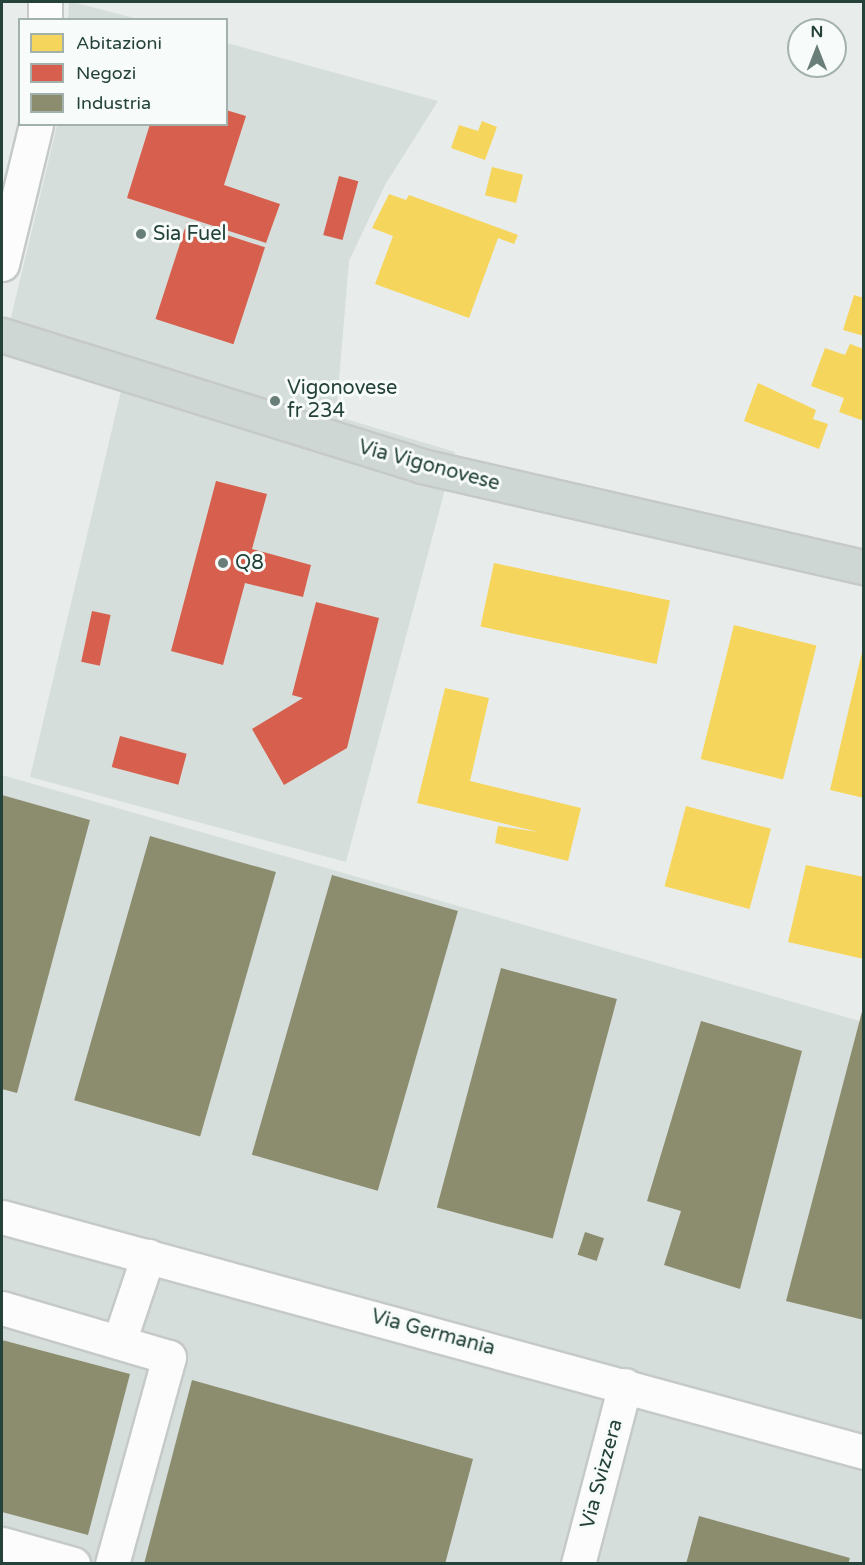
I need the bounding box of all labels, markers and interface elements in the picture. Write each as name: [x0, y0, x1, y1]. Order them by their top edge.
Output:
legend: [18, 18, 228, 126]
north arrow: [787, 18, 847, 78]
text: N: [811, 22, 823, 42]
text: Abitazioni: [76, 32, 162, 54]
text: Negozi: [76, 62, 136, 84]
text: Industria: [76, 92, 151, 114]
place label: Sia Fuel: [153, 222, 226, 246]
marker: Sia Fuel: [134, 227, 148, 241]
place label: Vigonovese fr 234: [287, 377, 397, 424]
marker: Vigonovese fr 234: [268, 394, 282, 408]
street label: Via Vigonovese: [356, 436, 502, 496]
place label: Q8: [235, 551, 264, 575]
marker: Q8: [216, 556, 230, 570]
street label: Via Germania: [368, 1305, 498, 1361]
street label: Via Svizzera: [576, 1417, 628, 1531]

